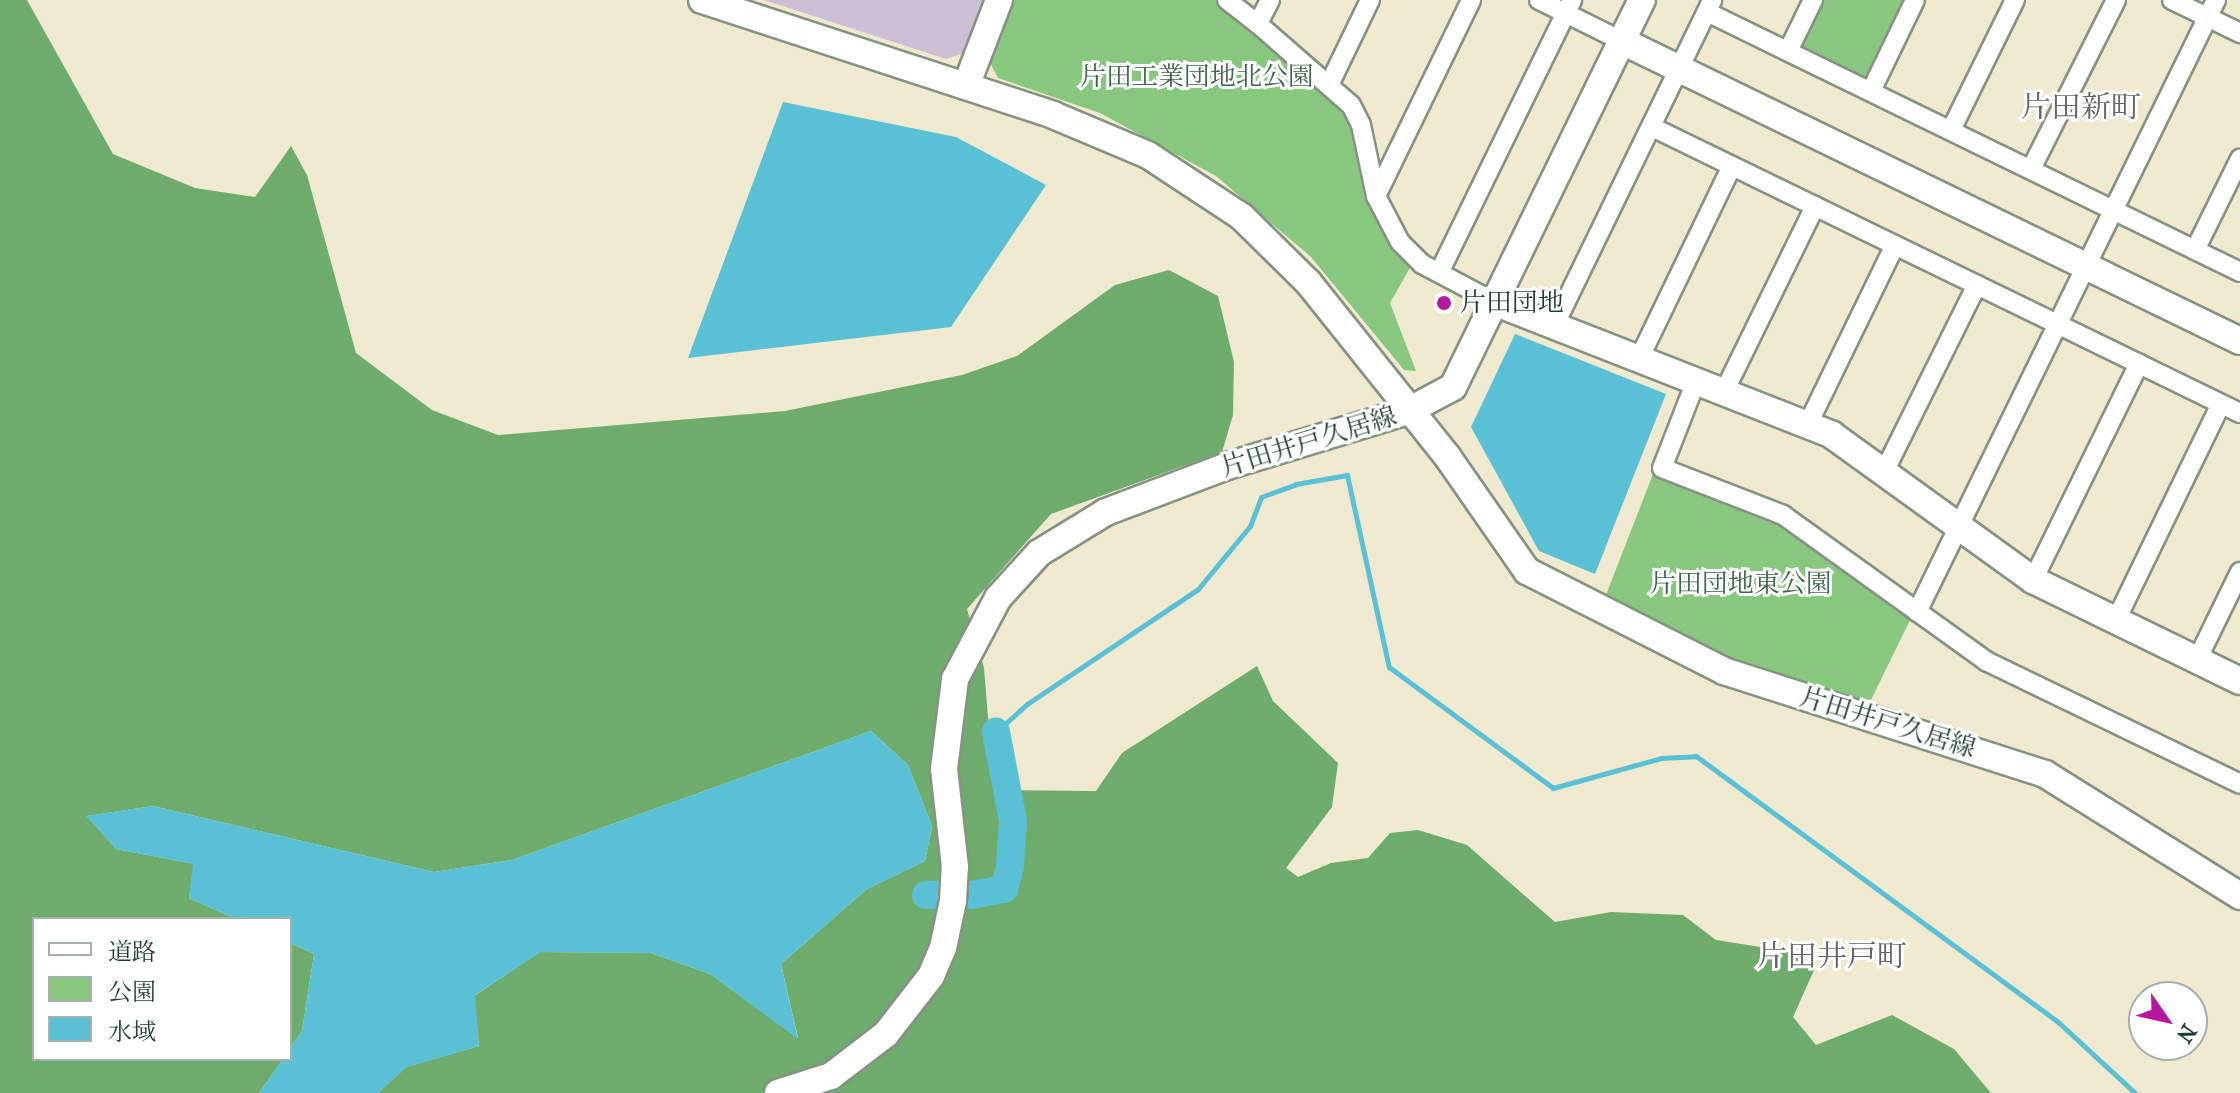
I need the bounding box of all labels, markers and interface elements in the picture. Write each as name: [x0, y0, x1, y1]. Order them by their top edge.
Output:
park label: 片田工業団地北公園: [1080, 61, 1314, 93]
district label: 片田新町: [2021, 90, 2141, 126]
place label: 片田団地: [1460, 287, 1564, 319]
marker: 片田団地: [1435, 294, 1453, 312]
street label: 片田井戸久居線: [1217, 400, 1401, 484]
park label: 片田団地東公園: [1650, 568, 1832, 600]
street label: 片田井戸久居線: [1796, 681, 1980, 765]
legend: [32, 917, 292, 1061]
text: 道路: [108, 938, 156, 966]
district label: 片田井戸町: [1757, 939, 1907, 975]
text: 公園: [108, 978, 156, 1006]
north arrow: [2128, 981, 2208, 1061]
text: 水域: [108, 1018, 156, 1046]
text: N: [2171, 1019, 2202, 1047]

